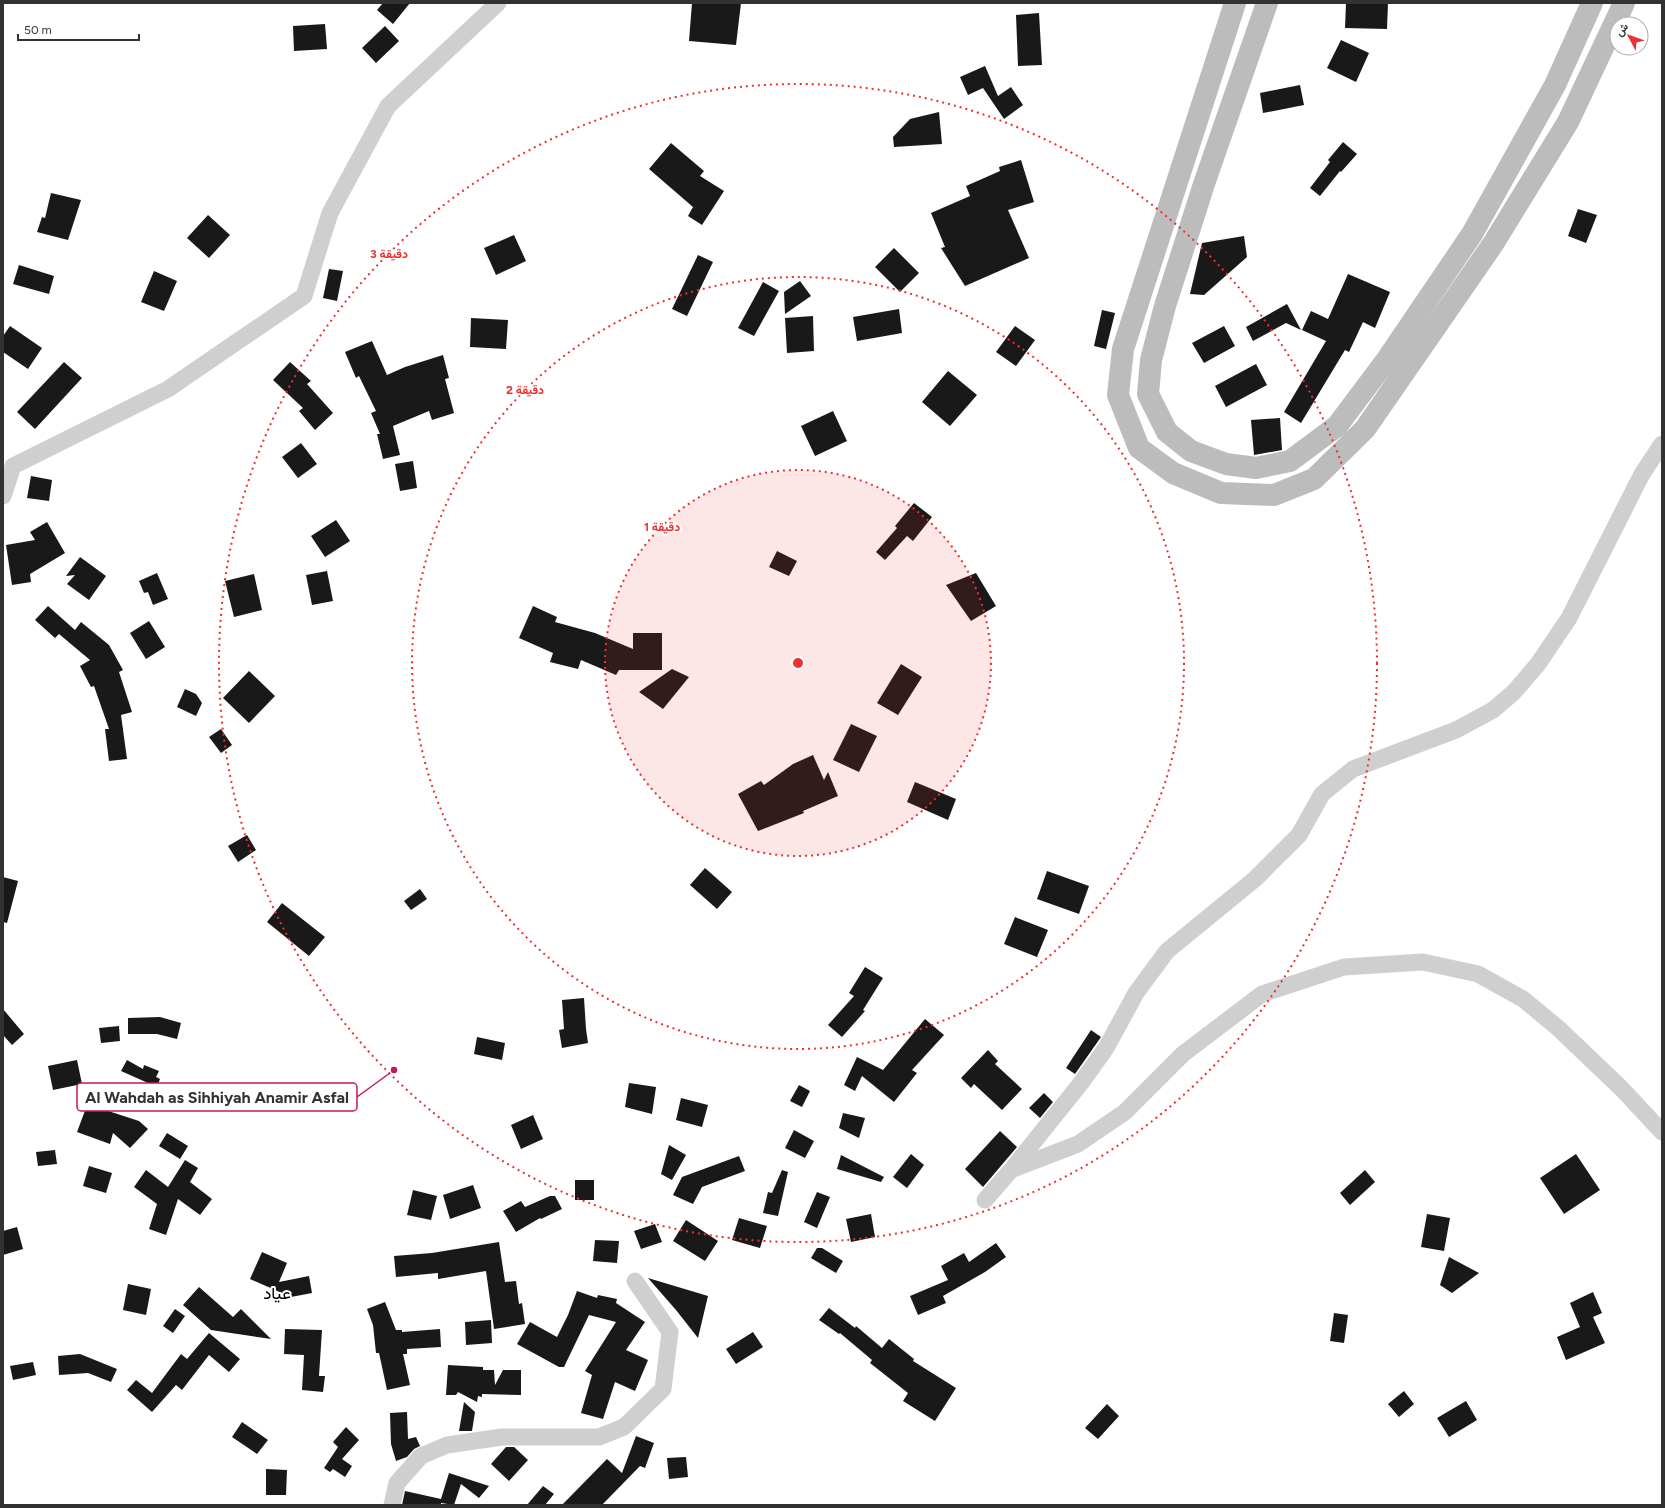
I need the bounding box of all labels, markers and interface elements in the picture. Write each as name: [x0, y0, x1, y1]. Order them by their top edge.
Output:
scale bar: [18, 16, 139, 42]
north arrow: [1609, 16, 1649, 56]
text: ش: [1613, 21, 1631, 39]
text: 50 m: [24, 23, 52, 37]
text: 3 دقيقة: [370, 247, 408, 261]
text: 2 دقيقة: [506, 383, 544, 397]
text: 1 دقيقة: [644, 520, 680, 534]
centre of rings: [791, 656, 805, 670]
callout: Al Wahdah as Sihhiyah Anamir Asfal: [77, 1083, 357, 1111]
text: Al Wahdah as Sihhiyah Anamir Asfal: [85, 1088, 349, 1107]
district label: عياد: [263, 1283, 291, 1303]

